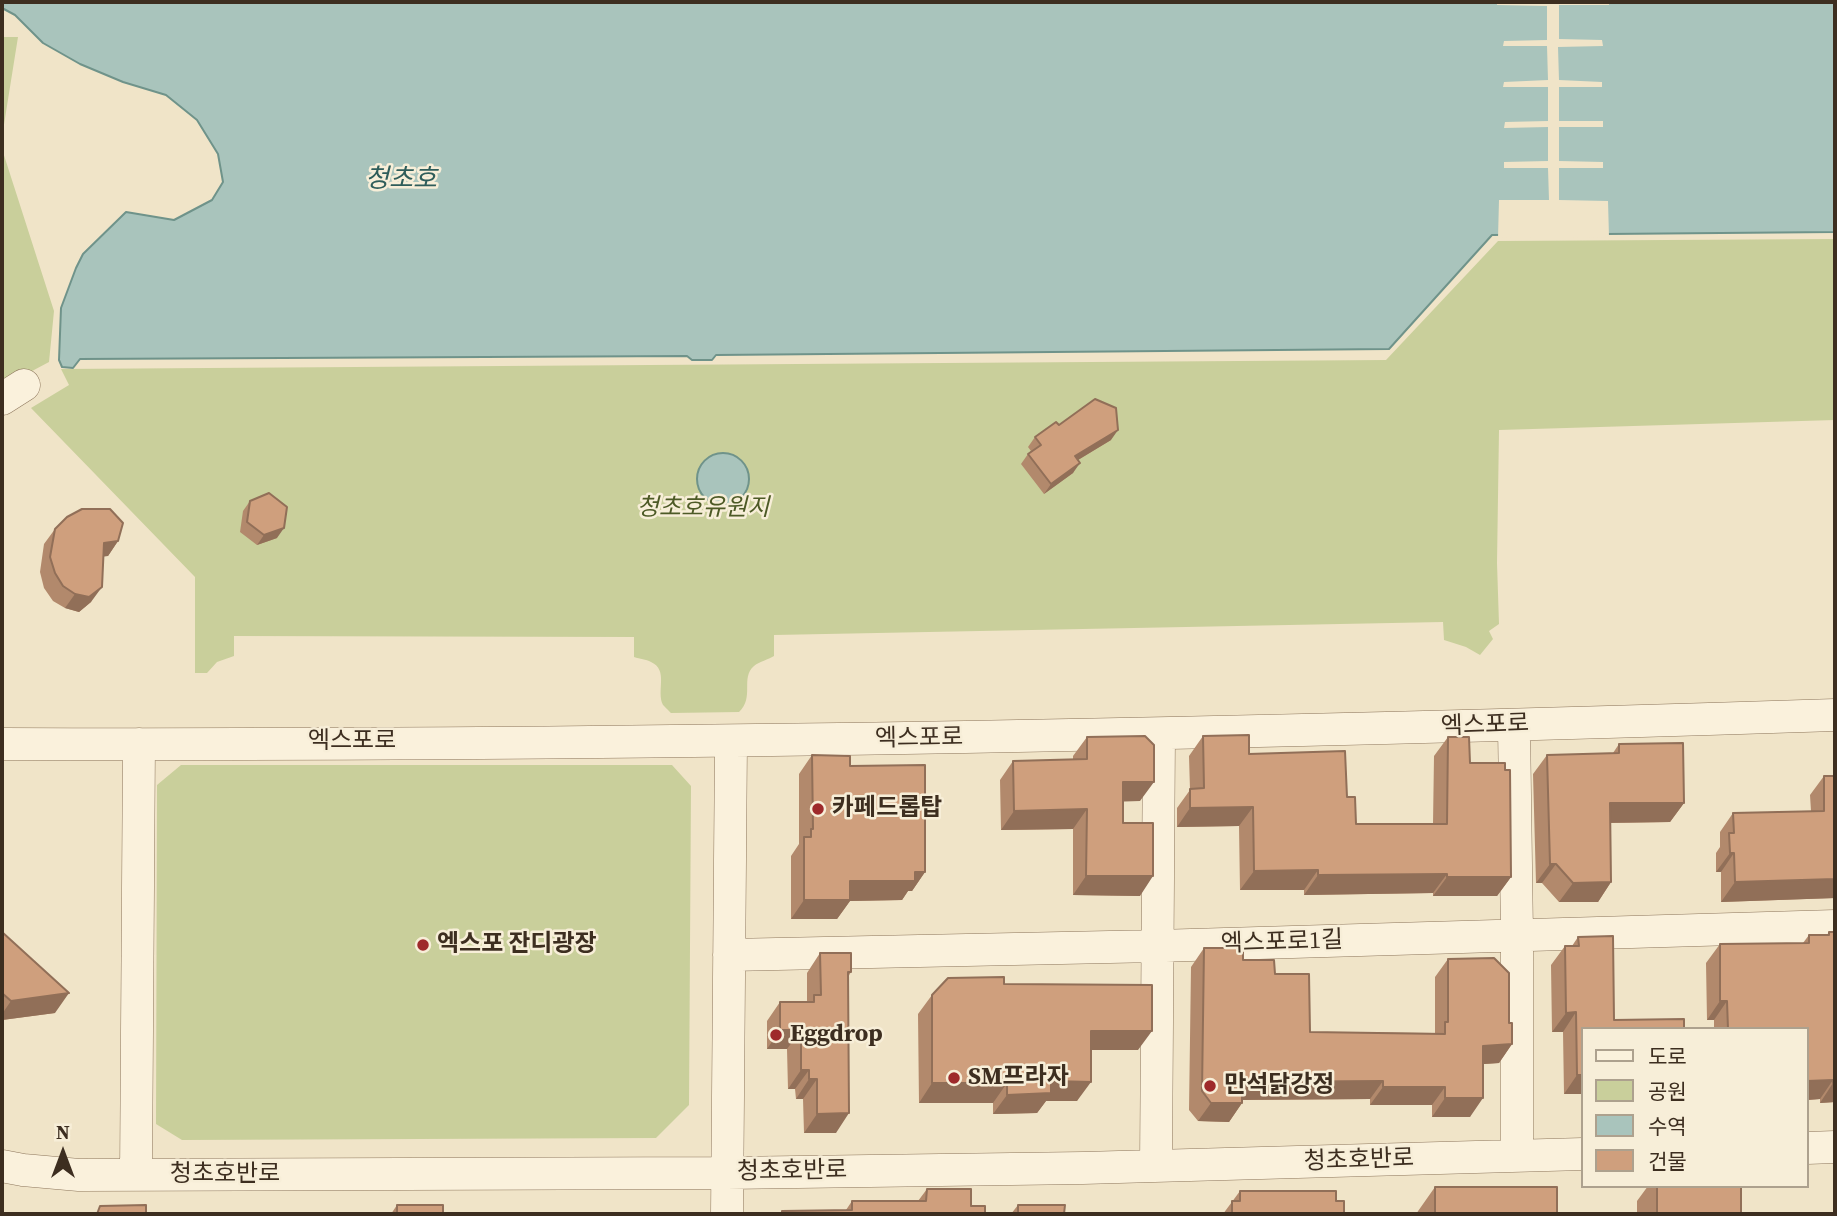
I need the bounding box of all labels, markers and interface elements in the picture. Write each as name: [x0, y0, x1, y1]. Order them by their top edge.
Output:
water label: 청초호: [365, 164, 437, 196]
park label: 청초호유원지: [637, 495, 769, 523]
street label: 엑스포로: [1440, 710, 1530, 742]
street label: 엑스포로: [875, 724, 963, 754]
street label: 엑스포로: [308, 728, 396, 756]
place label: 카페드롭탑: [832, 795, 942, 823]
marker: 카페드롭탑: [810, 801, 826, 817]
street label: 엑스포로1길: [1220, 926, 1344, 960]
place label: 엑스포 잔디광장: [437, 931, 597, 959]
marker: 엑스포 잔디광장: [415, 937, 431, 953]
place label: Eggdrop: [790, 1021, 883, 1049]
marker: Eggdrop: [768, 1027, 784, 1043]
legend: [1582, 1027, 1809, 1188]
text: 도로: [1648, 1042, 1687, 1071]
place label: SM프라자: [968, 1064, 1069, 1092]
marker: SM프라자: [946, 1070, 962, 1086]
place label: 만석닭강정: [1224, 1072, 1334, 1100]
text: 공원: [1648, 1077, 1687, 1106]
marker: 만석닭강정: [1202, 1078, 1218, 1094]
text: 수역: [1648, 1112, 1687, 1141]
north arrow: [28, 1118, 98, 1188]
text: N: [56, 1119, 70, 1145]
street label: 청초호반로: [1303, 1145, 1415, 1177]
text: 건물: [1648, 1147, 1687, 1176]
street label: 청초호반로: [737, 1157, 847, 1187]
street label: 청초호반로: [170, 1161, 280, 1189]

